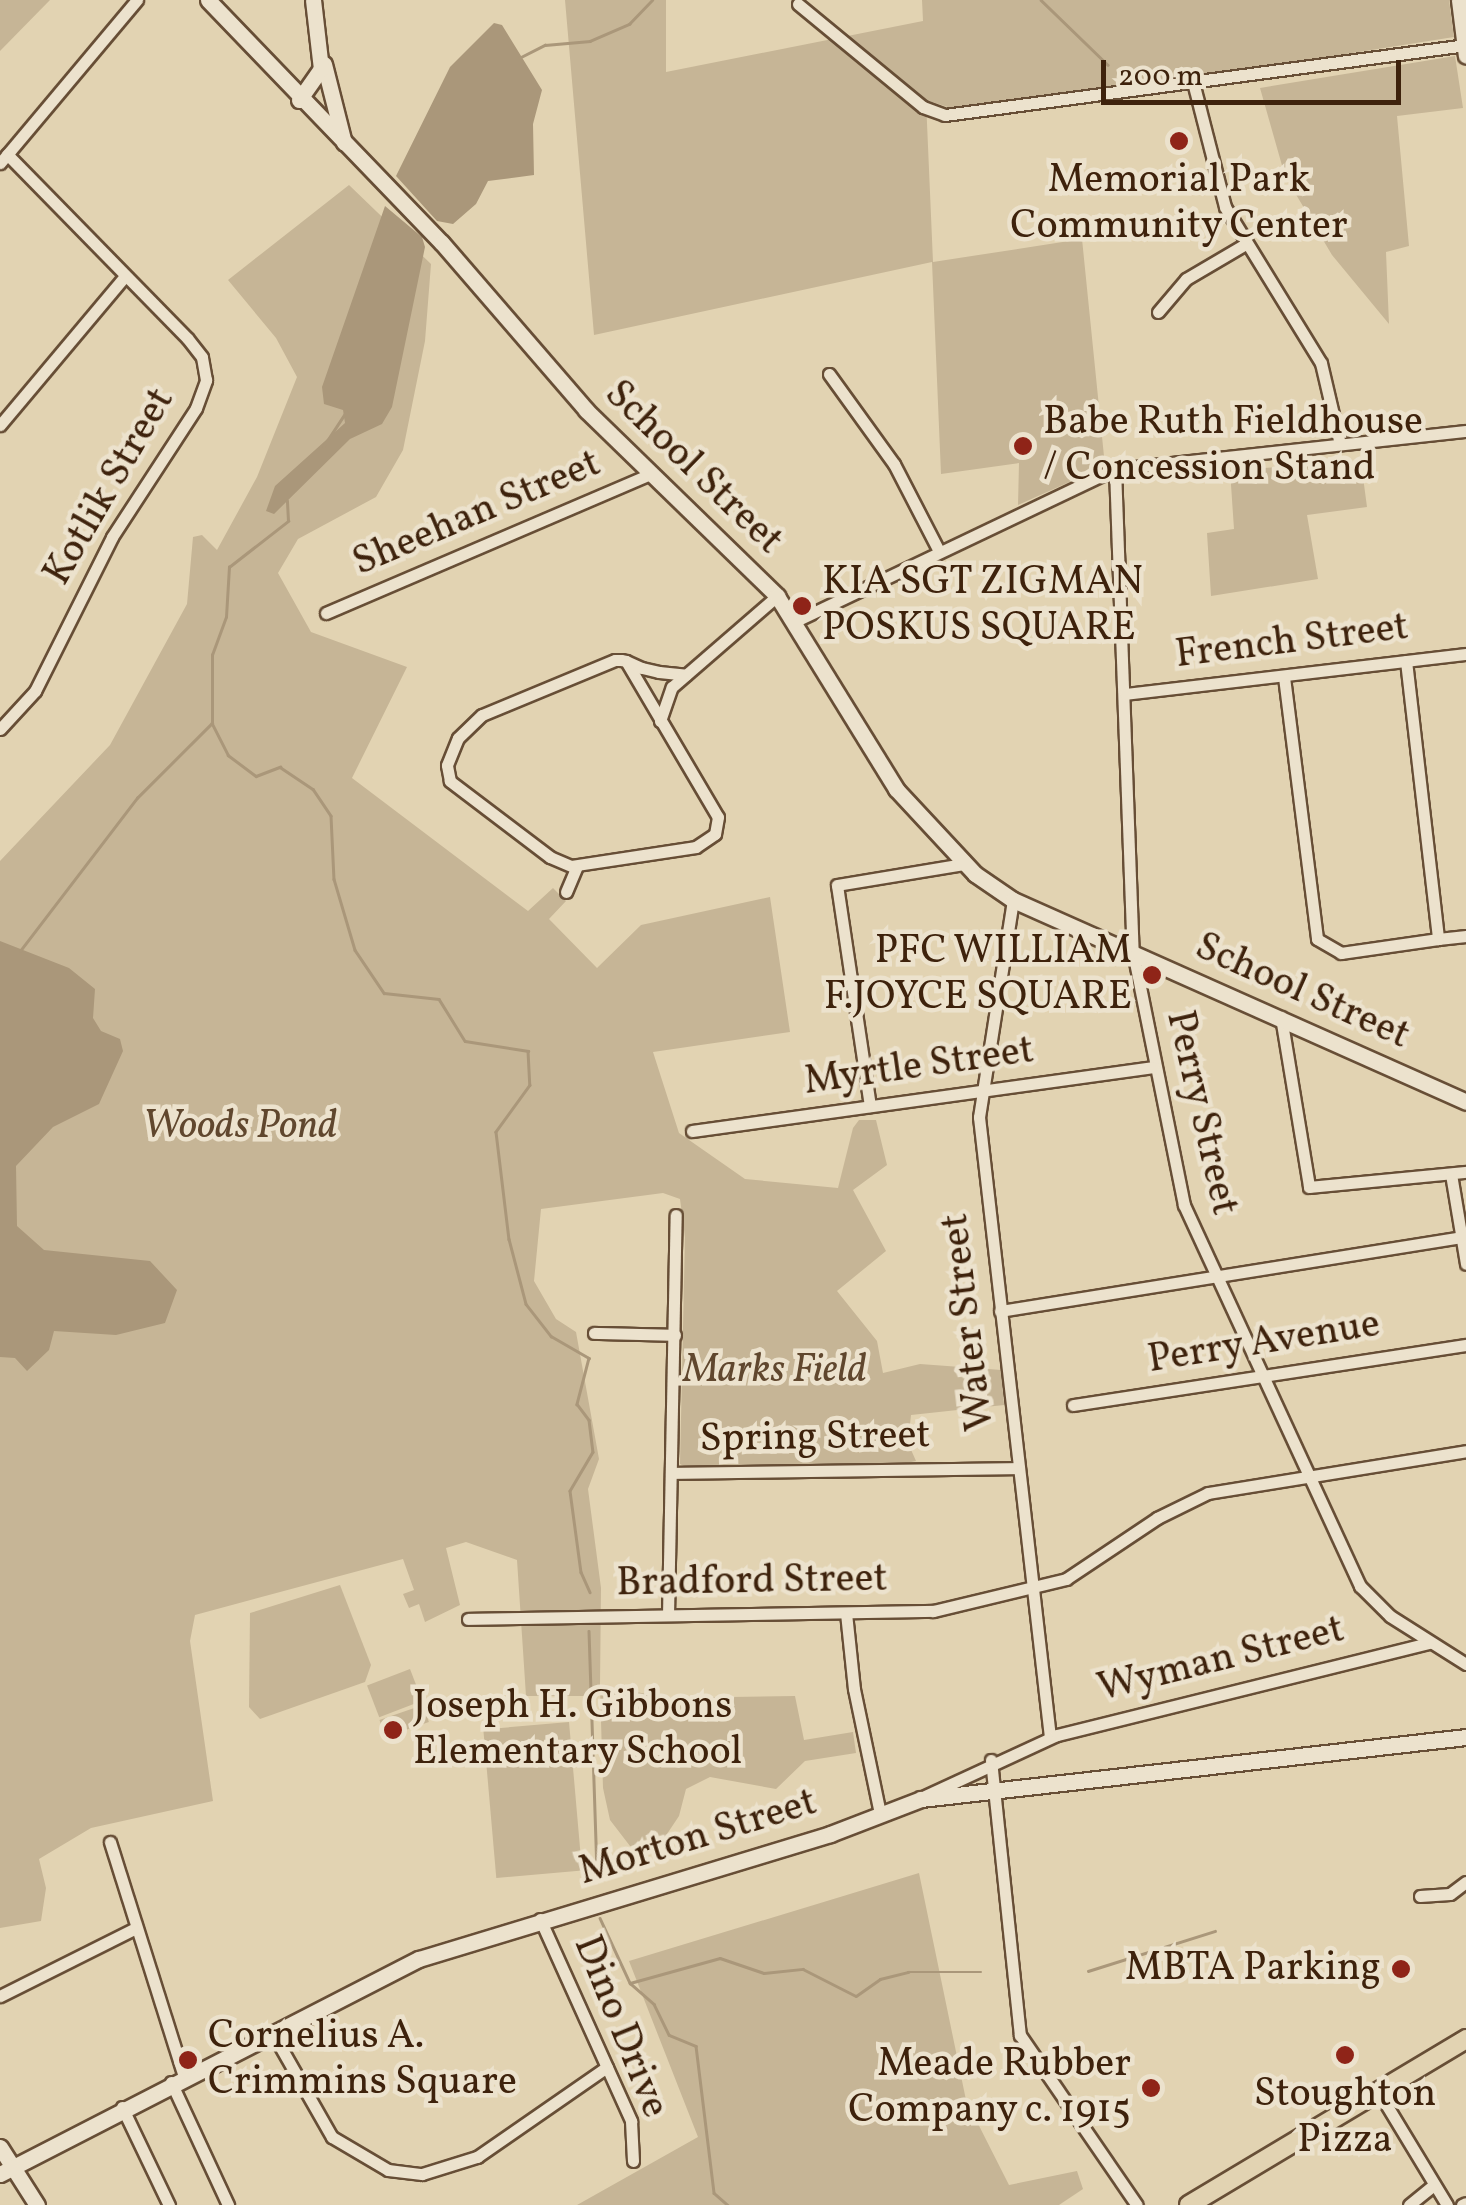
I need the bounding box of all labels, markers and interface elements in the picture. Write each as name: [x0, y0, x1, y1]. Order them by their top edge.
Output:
scale bar: [1106, 40, 1406, 102]
text: 200 m: [1118, 56, 1203, 98]
marker: Memorial Park Community Center: [1168, 130, 1190, 152]
place label: Memorial Park Community Center: [1010, 157, 1348, 251]
street label: School Street: [594, 371, 792, 565]
street label: Kotlik Street: [34, 380, 186, 594]
place label: Babe Ruth Fieldhouse / Concession Stand: [1043, 399, 1423, 493]
marker: Babe Ruth Fieldhouse / Concession Stand: [1012, 435, 1034, 457]
street label: Sheehan Street: [346, 440, 608, 588]
place label: KIA SGT ZIGMAN POSKUS SQUARE: [822, 559, 1144, 653]
marker: KIA SGT ZIGMAN POSKUS SQUARE: [791, 595, 813, 617]
street label: French Street: [1173, 604, 1411, 680]
street label: School Street: [1187, 923, 1417, 1061]
place label: PFC WILLIAM F.JOYCE SQUARE: [824, 928, 1132, 1022]
marker: PFC WILLIAM F.JOYCE SQUARE: [1141, 964, 1163, 986]
street label: Perry Street: [1154, 1006, 1248, 1220]
street label: Myrtle Street: [801, 1027, 1037, 1107]
park label: Woods Pond: [143, 1103, 337, 1151]
street label: Water Street: [932, 1210, 1006, 1434]
street label: Perry Avenue: [1144, 1301, 1384, 1385]
park label: Marks Field: [683, 1347, 867, 1395]
street label: Spring Street: [699, 1412, 931, 1464]
street label: Bradford Street: [616, 1556, 888, 1608]
street label: Wyman Street: [1093, 1606, 1349, 1714]
place label: Joseph H. Gibbons Elementary School: [413, 1683, 743, 1777]
marker: Joseph H. Gibbons Elementary School: [382, 1719, 404, 1741]
street label: Morton Street: [573, 1779, 823, 1897]
street label: Dino Drive: [562, 1929, 678, 2125]
place label: MBTA Parking: [1125, 1945, 1381, 1993]
marker: MBTA Parking: [1390, 1958, 1412, 1980]
place label: Cornelius A. Crimmins Square: [208, 2013, 517, 2107]
place label: Meade Rubber Company c. 1915: [847, 2041, 1131, 2135]
marker: Stoughton Pizza: [1334, 2044, 1356, 2066]
marker: Cornelius A. Crimmins Square: [177, 2049, 199, 2071]
place label: Stoughton Pizza: [1254, 2071, 1436, 2165]
marker: Meade Rubber Company c. 1915: [1140, 2077, 1162, 2099]

